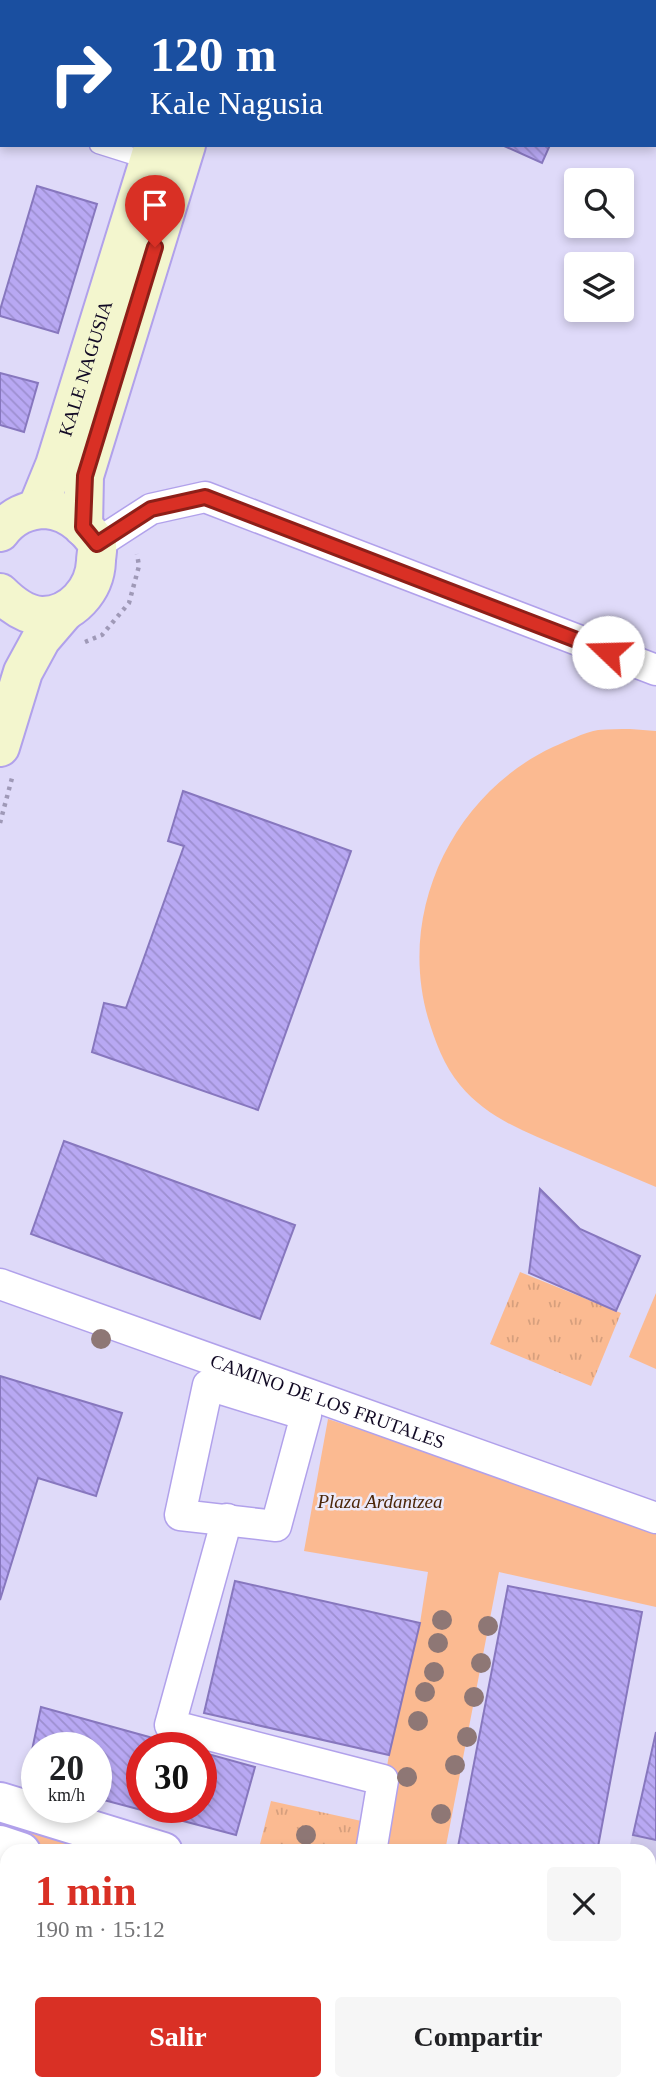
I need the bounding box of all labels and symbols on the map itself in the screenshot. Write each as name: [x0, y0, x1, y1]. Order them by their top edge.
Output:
pin: [125, 175, 185, 247]
street label: KALE NAGUSIA: [55, 298, 116, 439]
position arrow: [571, 615, 645, 689]
street label: CAMINO DE LOS FRUTALES: [208, 1350, 448, 1453]
park label: Plaza Ardantzea: [316, 1491, 443, 1512]
speed limit sign: 30: [126, 1732, 217, 1823]

